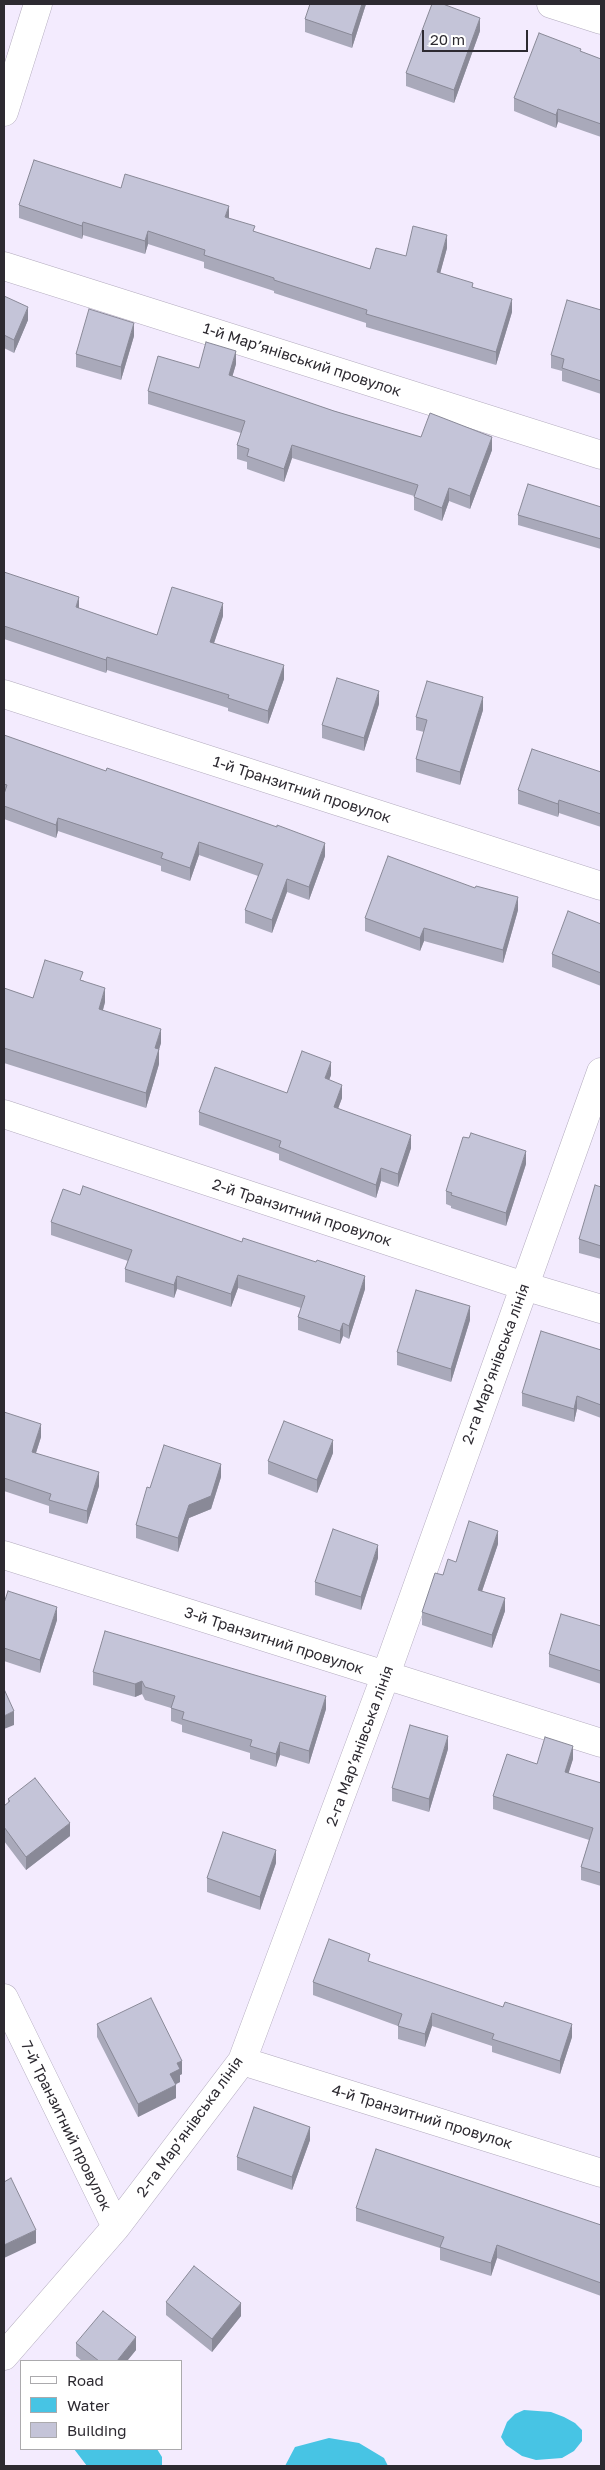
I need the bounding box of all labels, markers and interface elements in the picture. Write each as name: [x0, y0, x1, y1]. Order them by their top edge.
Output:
scale bar: [425, 20, 531, 52]
text: 20 m: [430, 30, 465, 48]
street label: 1-й Марʼянівський провулок: [201, 319, 403, 401]
street label: 1-й Транзитний провулок: [211, 753, 393, 827]
street label: 2-й Транзитний провулок: [210, 1175, 394, 1251]
street label: 2-га Марʼянівська лінія: [459, 1281, 533, 1447]
street label: 3-й Транзитний провулок: [182, 1603, 366, 1679]
street label: 2-га Марʼянівська лінія: [323, 1663, 397, 1829]
street label: 7-й Транзитний провулок: [17, 2038, 115, 2214]
street label: 2-га Марʼянівська лінія: [133, 2053, 247, 2201]
street label: 4-й Транзитний провулок: [329, 2081, 515, 2153]
legend: [20, 2360, 182, 2450]
text: Road: [67, 2371, 104, 2389]
text: Water: [67, 2396, 110, 2414]
text: Building: [67, 2421, 127, 2439]

